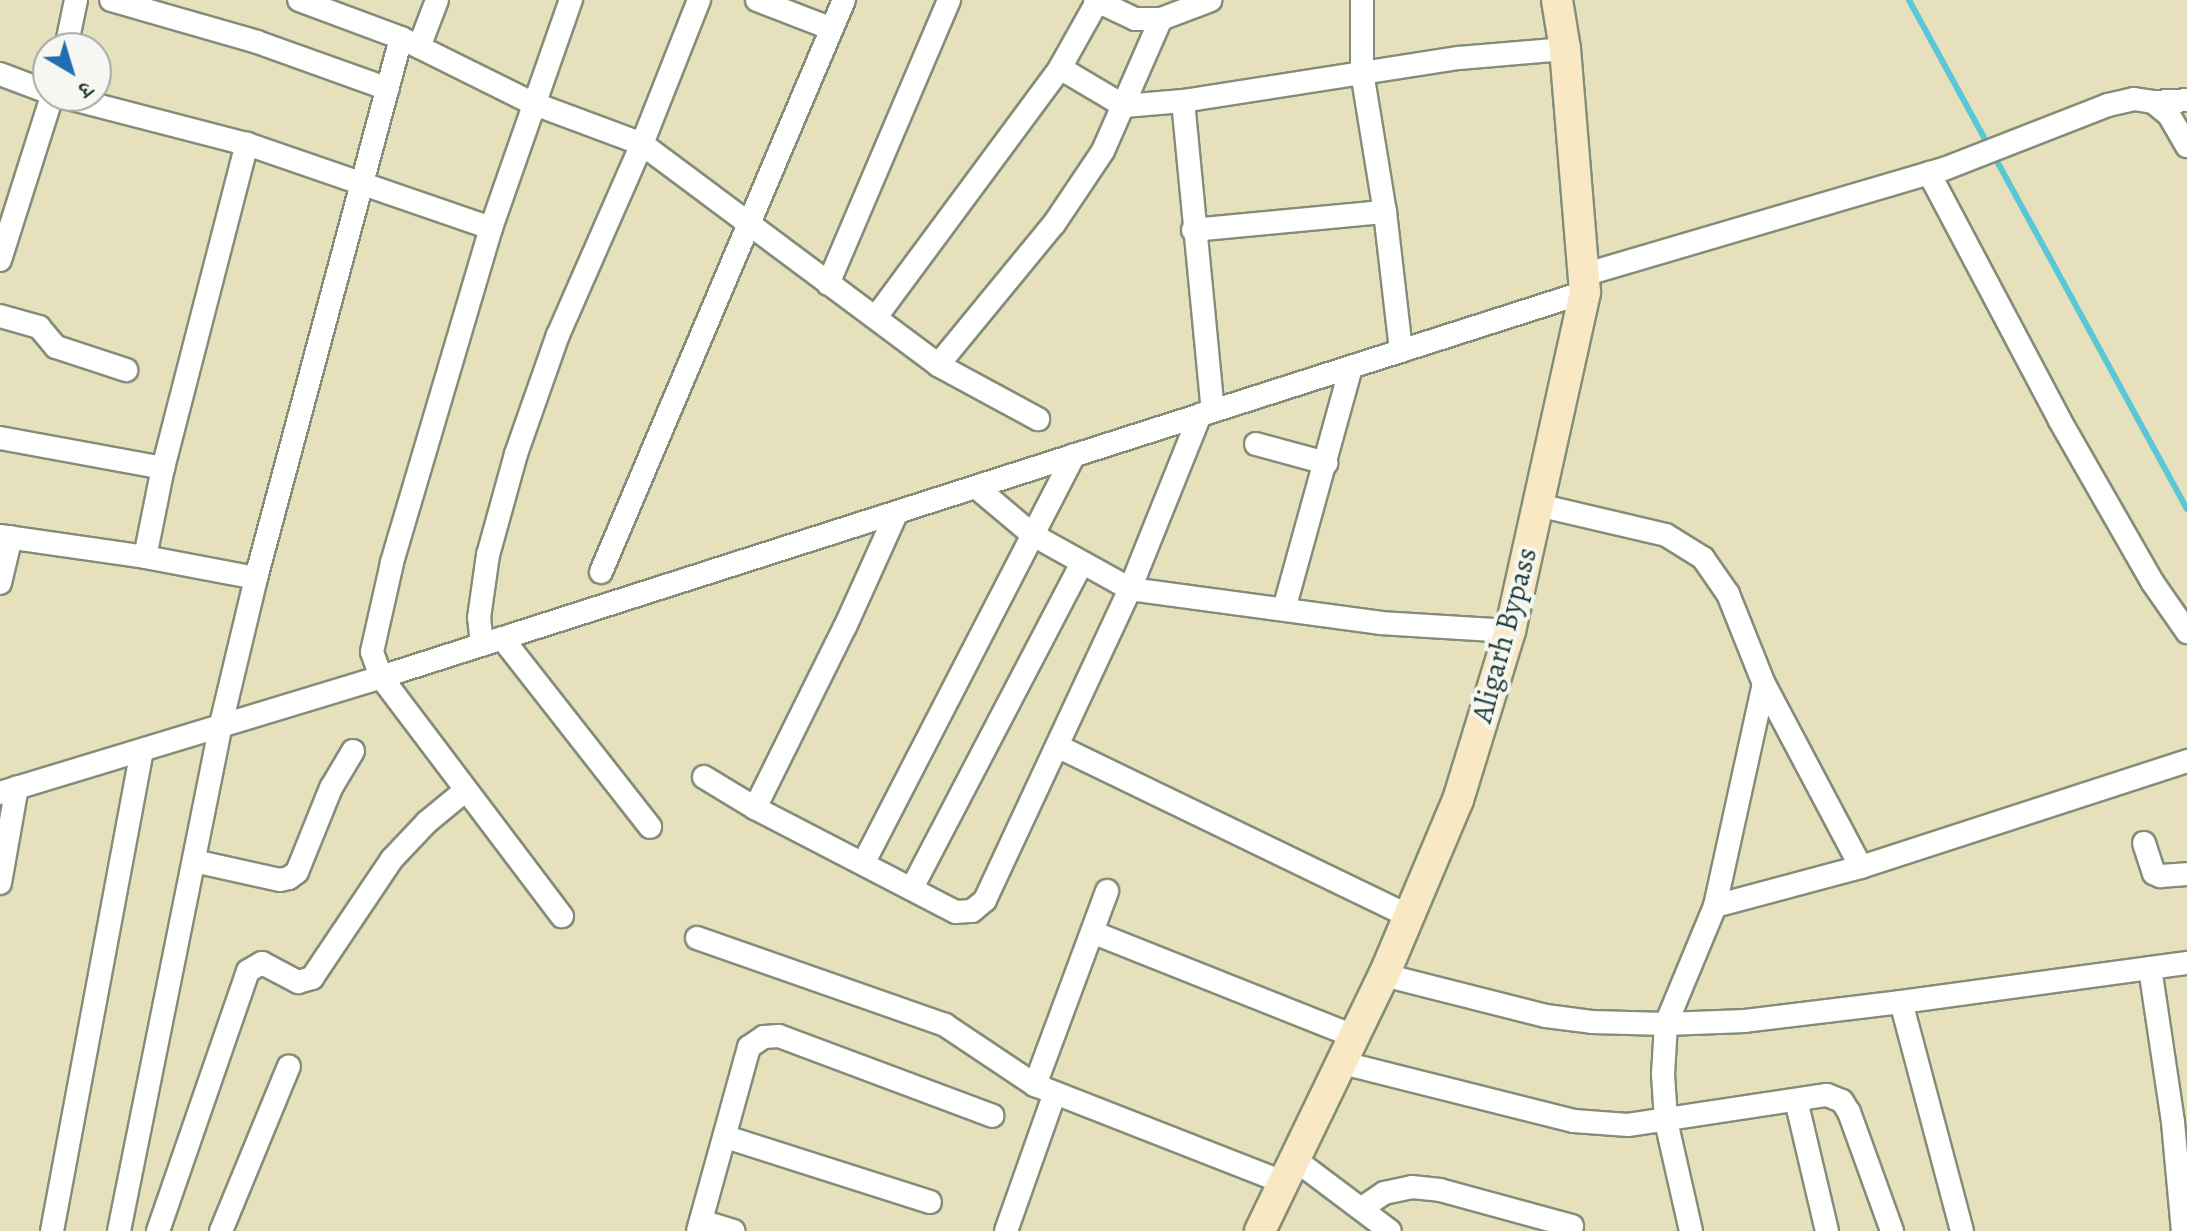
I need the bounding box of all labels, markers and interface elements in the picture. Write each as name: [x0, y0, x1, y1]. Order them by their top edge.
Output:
north arrow: [32, 32, 112, 112]
text: उ: [72, 74, 99, 105]
street label: Aligarh Bypass: [1463, 544, 1545, 726]

